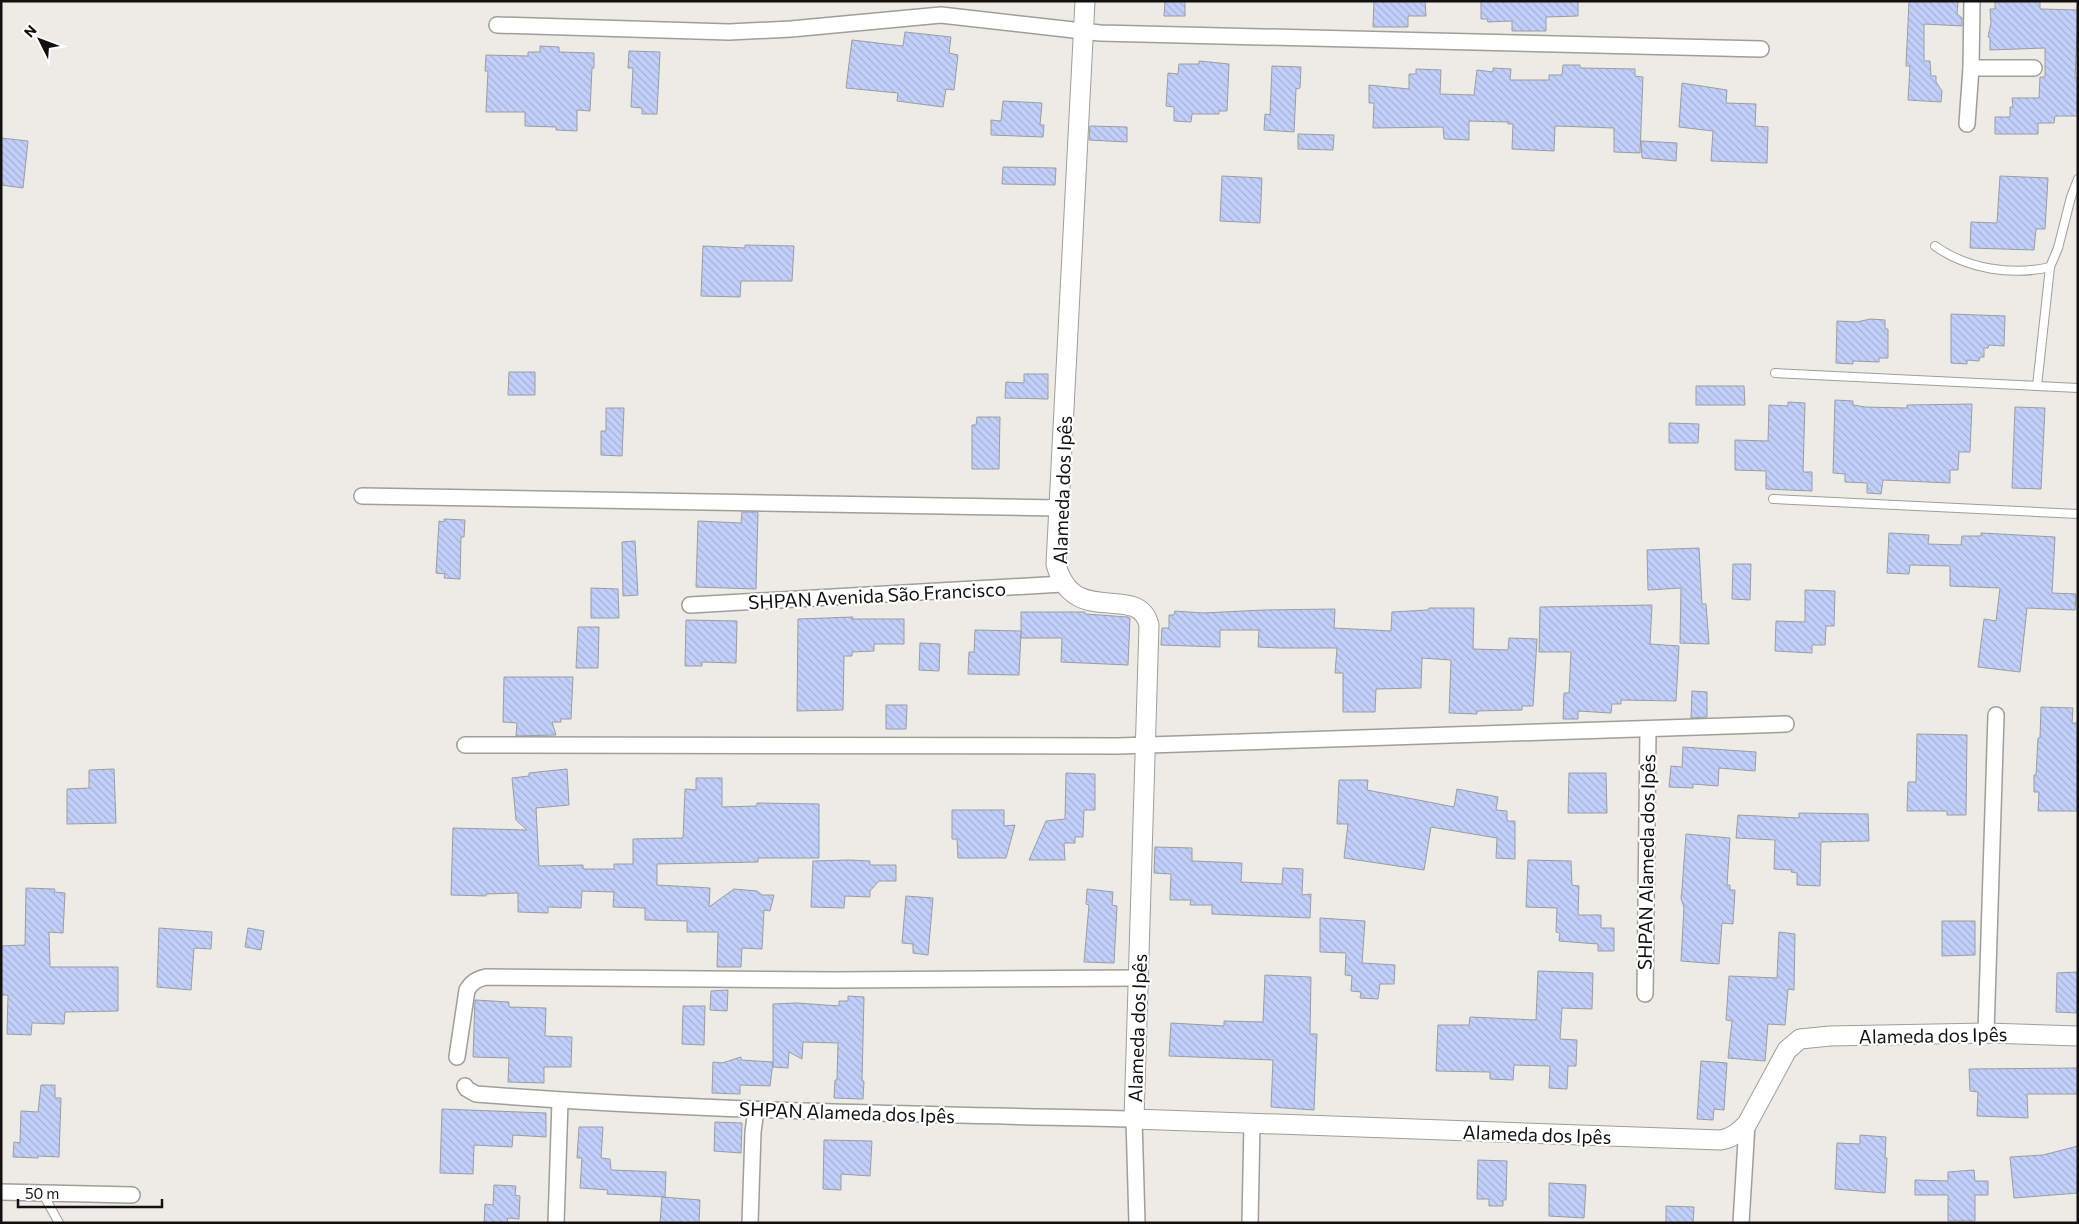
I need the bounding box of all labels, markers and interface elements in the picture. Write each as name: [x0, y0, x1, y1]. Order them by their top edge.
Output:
north arrow: [15, 15, 65, 65]
text: N: [20, 21, 40, 41]
street label: Alameda dos Ipês: [1048, 415, 1076, 565]
street label: SHPAN Avenida São Francisco: [748, 577, 1006, 613]
street label: SHPAN Alameda dos Ipês: [1633, 754, 1659, 970]
street label: Alameda dos Ipês: [1123, 953, 1151, 1103]
street label: Alameda dos Ipês: [1858, 1022, 2008, 1048]
street label: SHPAN Alameda dos Ipês: [739, 1097, 955, 1127]
street label: Alameda dos Ipês: [1462, 1120, 1612, 1148]
scale bar: [18, 1176, 161, 1208]
text: 50 m: [25, 1184, 59, 1202]

